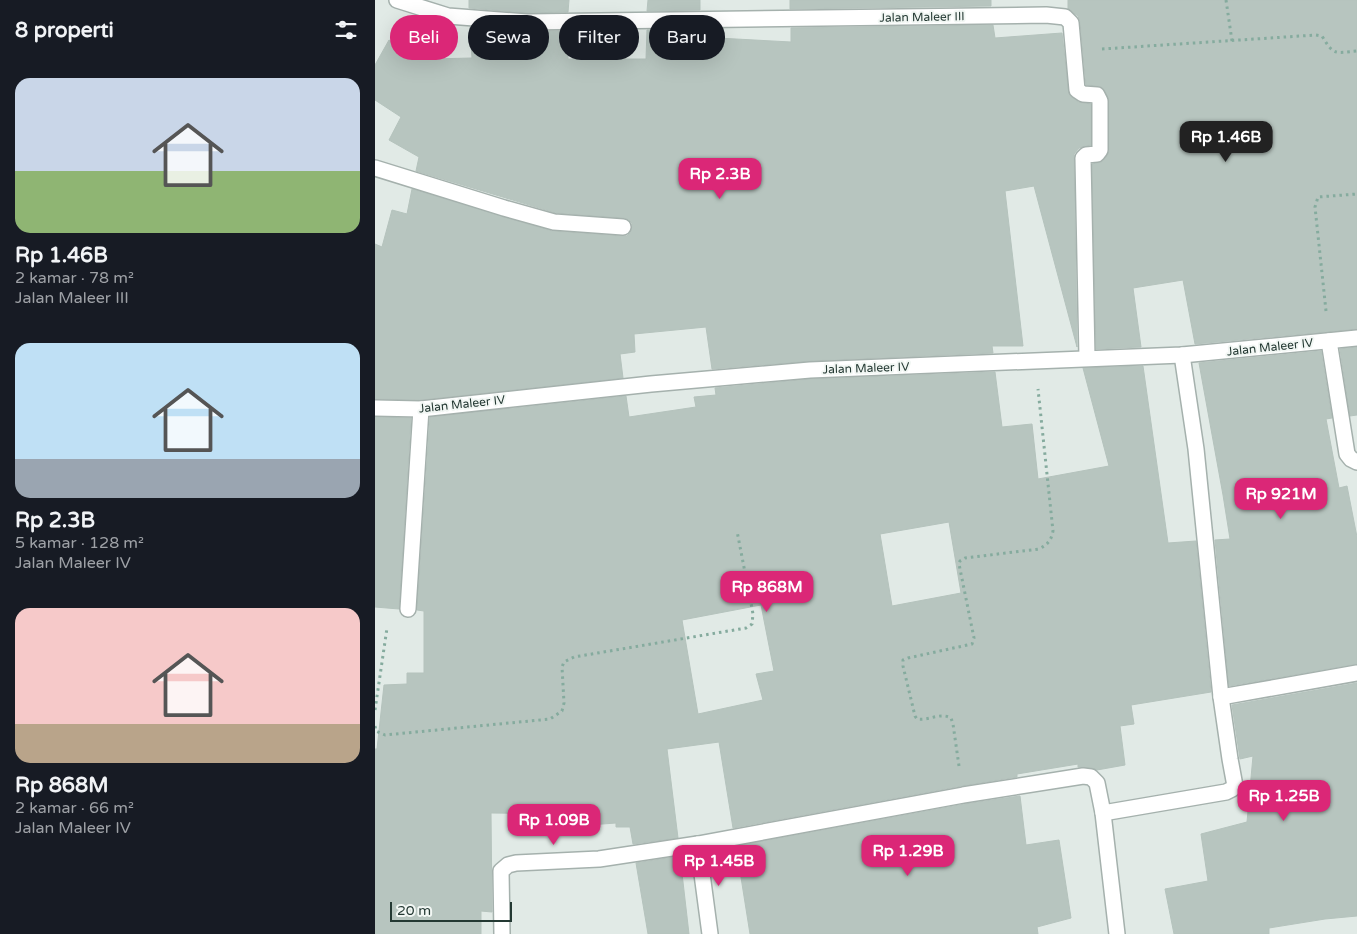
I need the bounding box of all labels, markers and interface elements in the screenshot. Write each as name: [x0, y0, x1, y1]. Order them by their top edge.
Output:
street label: Jalan Maleer III: [879, 9, 965, 25]
chip: Beli: [390, 15, 458, 60]
chip: Sewa: [468, 15, 549, 60]
chip: Filter: [559, 15, 639, 60]
chip: Baru: [649, 15, 725, 60]
icon: filters: [332, 16, 360, 44]
text: 8 properti: [15, 18, 114, 43]
icon: home: [143, 110, 233, 200]
pin: Rp 1.46B: [1174, 120, 1278, 163]
text: Rp 1.46B: [1191, 127, 1261, 147]
pin: Rp 2.3B: [674, 158, 766, 200]
text: Rp 2.3B: [690, 164, 751, 184]
text: Rp 1.46B: [15, 243, 108, 268]
text: 2 kamar · 78 m²: [15, 268, 134, 288]
text: Jalan Maleer III: [15, 288, 129, 308]
street label: Jalan Maleer IV: [1226, 335, 1315, 359]
street label: Jalan Maleer IV: [822, 359, 910, 377]
icon: home: [143, 375, 233, 465]
street label: Jalan Maleer IV: [418, 392, 507, 416]
pin: Rp 921M: [1235, 478, 1327, 520]
text: Rp 921M: [1245, 484, 1317, 504]
text: Rp 2.3B: [15, 508, 95, 533]
text: 5 kamar · 128 m²: [15, 533, 144, 553]
text: Jalan Maleer IV: [15, 553, 131, 573]
pin: Rp 868M: [721, 570, 813, 613]
text: Rp 868M: [731, 577, 803, 597]
icon: home: [143, 640, 233, 730]
text: Rp 868M: [15, 773, 109, 798]
pin: Rp 1.25B: [1232, 780, 1336, 822]
text: Rp 1.25B: [1248, 786, 1320, 806]
text: 2 kamar · 66 m²: [15, 798, 134, 818]
pin: Rp 1.09B: [502, 804, 606, 846]
text: Rp 1.09B: [518, 810, 590, 830]
text: Jalan Maleer IV: [15, 818, 131, 838]
pin: Rp 1.29B: [856, 834, 960, 877]
text: Rp 1.29B: [872, 841, 944, 861]
pin: Rp 1.45B: [667, 844, 771, 887]
text: Rp 1.45B: [684, 851, 754, 871]
scale bar: [390, 899, 513, 922]
text: 20 m: [397, 902, 431, 919]

